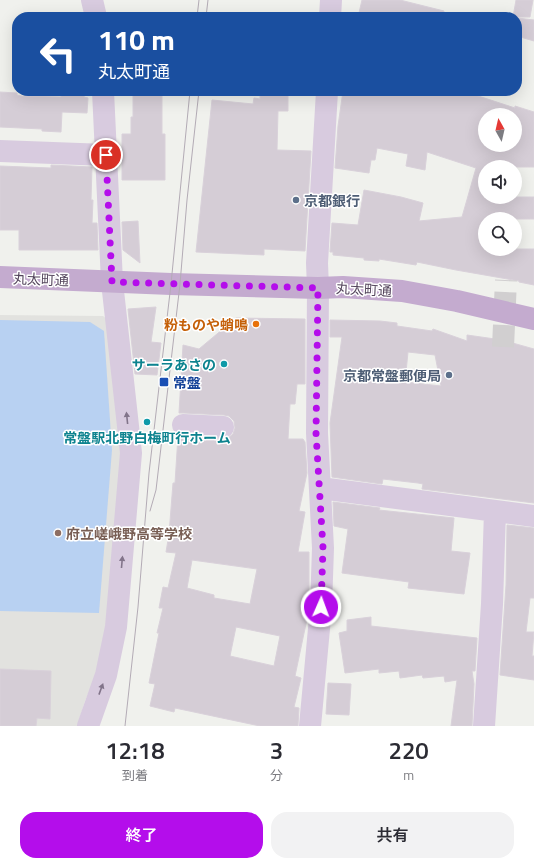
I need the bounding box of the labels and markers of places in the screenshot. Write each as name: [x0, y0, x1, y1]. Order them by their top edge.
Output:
pin: [89, 138, 123, 172]
place label: 京都銀行: [304, 190, 360, 211]
marker: 京都銀行: [291, 195, 301, 205]
place label: 粉ものや蛸鳴: [164, 314, 248, 335]
marker: 粉ものや蛸鳴: [251, 319, 261, 329]
place label: サーラあさの: [132, 354, 216, 375]
marker: サーラあさの: [219, 359, 229, 369]
place label: 京都常盤郵便局: [343, 365, 441, 386]
marker: 京都常盤郵便局: [444, 370, 454, 380]
place label: 常盤: [173, 372, 201, 393]
marker: 常盤: [158, 376, 170, 388]
marker: 常盤駅北野白梅町行ホーム: [142, 417, 152, 427]
place label: 常盤駅北野白梅町行ホーム: [63, 427, 231, 448]
place label: 府立嵯峨野高等学校: [66, 523, 192, 544]
marker: 府立嵯峨野高等学校: [53, 528, 63, 538]

